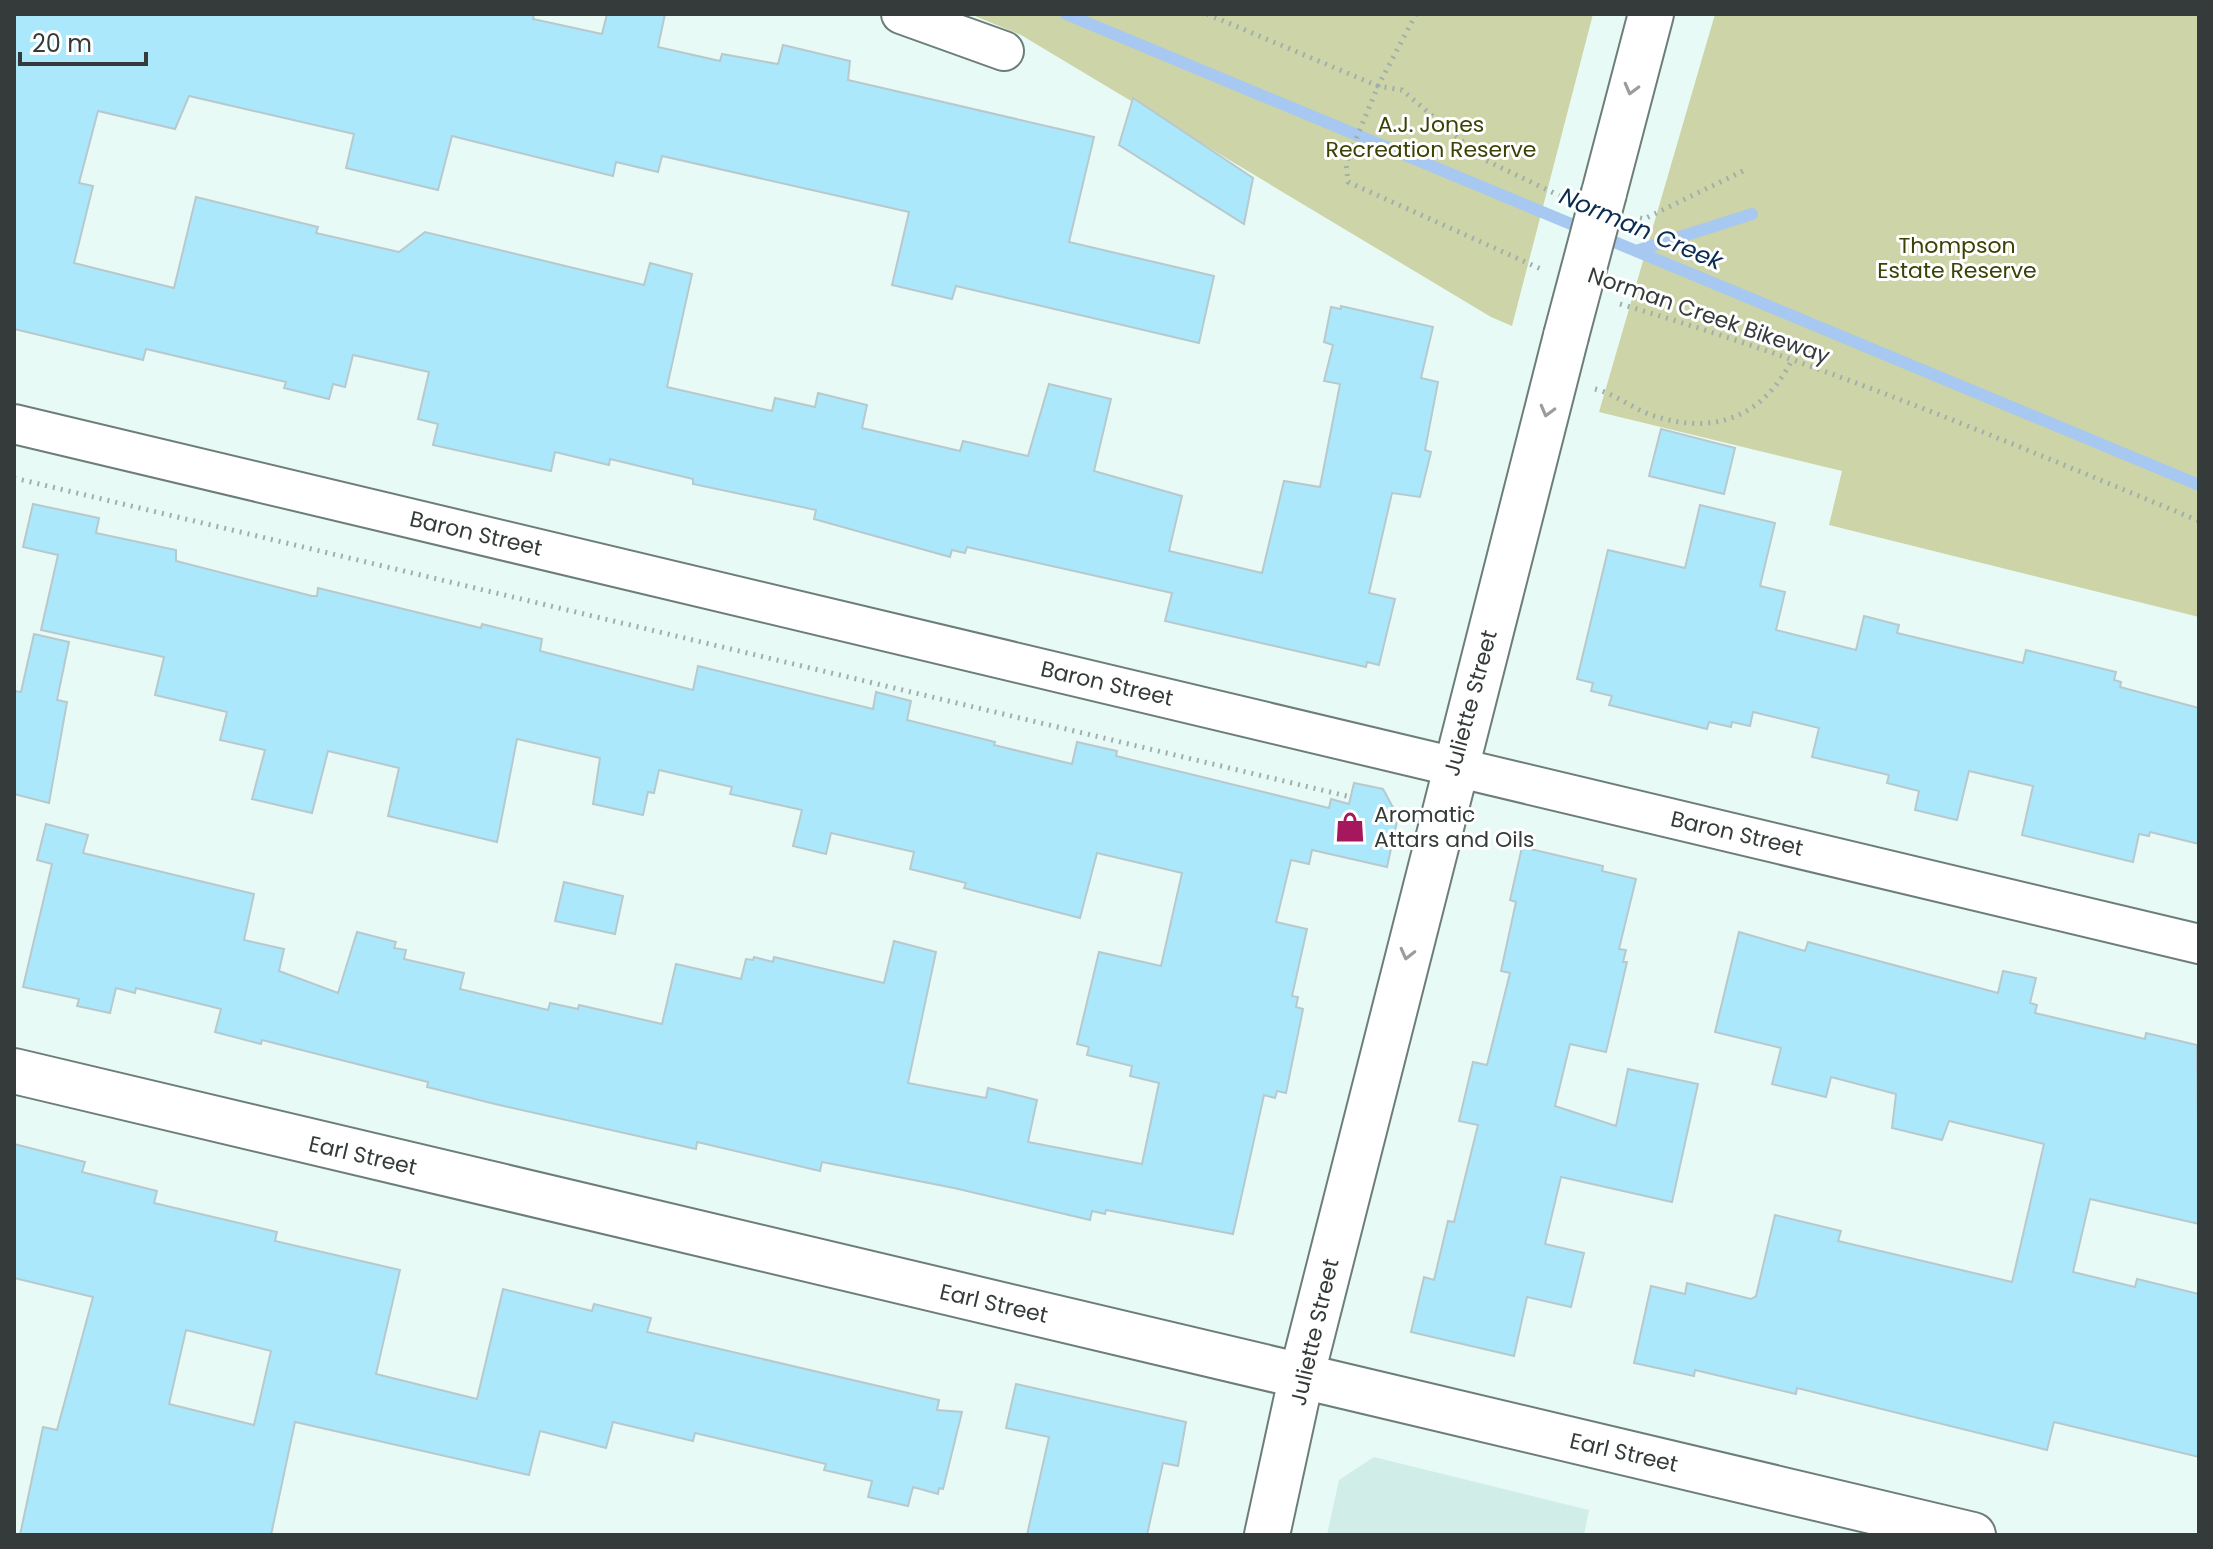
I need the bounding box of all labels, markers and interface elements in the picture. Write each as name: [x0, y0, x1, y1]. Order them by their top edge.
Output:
scale bar: [20, 16, 146, 66]
text: 20 m: [32, 27, 92, 60]
one-way arrow: [1623, 82, 1640, 96]
park label: A.J. Jones Recreation Reserve: [1326, 109, 1536, 165]
water label: Norman Creek: [1555, 179, 1729, 278]
park label: Thompson Estate Reserve: [1877, 230, 2037, 286]
street label: Norman Creek Bikeway: [1584, 259, 1835, 372]
one-way arrow: [1539, 404, 1556, 418]
street label: Baron Street: [407, 503, 545, 564]
street label: Juliette Street: [1436, 627, 1505, 780]
street label: Baron Street: [1038, 653, 1176, 714]
place label: Aromatic Attars and Oils: [1374, 799, 1535, 855]
street label: Baron Street: [1668, 803, 1806, 864]
shop icon: Aromatic Attars and Oils: [1333, 810, 1367, 844]
one-way arrow: [1399, 946, 1416, 960]
street label: Earl Street: [306, 1128, 420, 1183]
street label: Juliette Street: [1282, 1255, 1346, 1409]
street label: Earl Street: [937, 1276, 1051, 1331]
street label: Earl Street: [1567, 1425, 1681, 1480]

